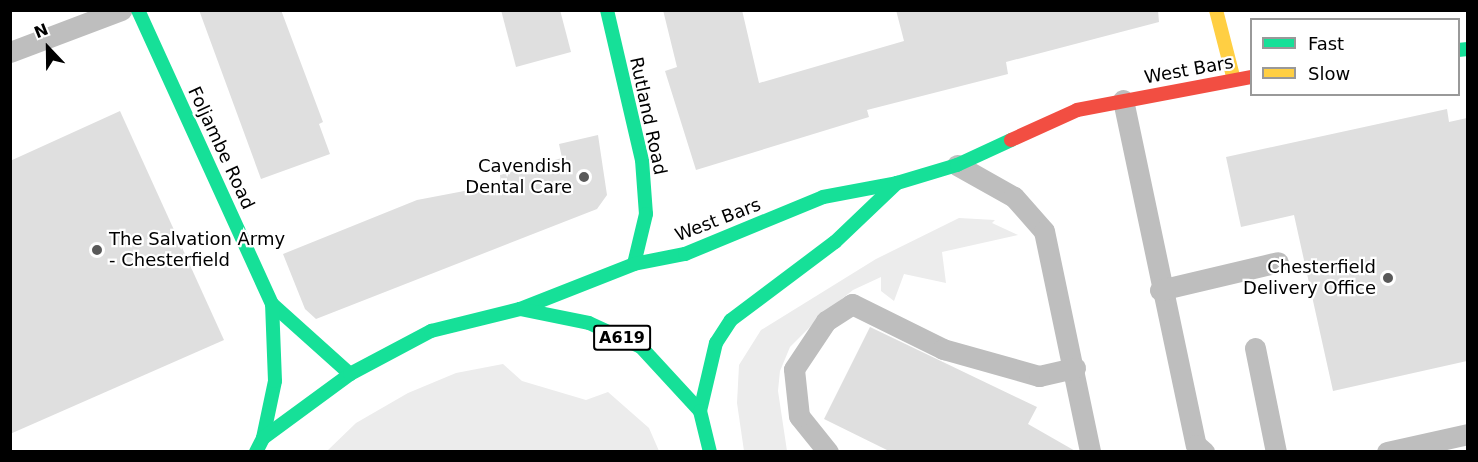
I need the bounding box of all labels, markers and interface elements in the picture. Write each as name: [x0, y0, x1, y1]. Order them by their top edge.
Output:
north arrow: [18, 18, 78, 78]
legend: [1250, 18, 1460, 96]
text: N: [31, 20, 51, 42]
text: Fast: [1308, 33, 1344, 54]
street label: West Bars: [1143, 52, 1235, 88]
street label: Rutland Road: [625, 55, 671, 177]
text: Slow: [1308, 63, 1350, 84]
street label: Foljambe Road: [183, 83, 259, 213]
place label: Cavendish Dental Care: [465, 156, 572, 198]
marker: Cavendish Dental Care: [577, 170, 591, 184]
street label: West Bars: [672, 194, 764, 246]
place label: The Salvation Army - Chesterfield: [109, 229, 285, 272]
marker: The Salvation Army - Chesterfield: [90, 243, 104, 257]
place label: Chesterfield Delivery Office: [1243, 257, 1376, 300]
marker: Chesterfield Delivery Office: [1381, 271, 1395, 285]
road number: A619: [592, 325, 652, 351]

